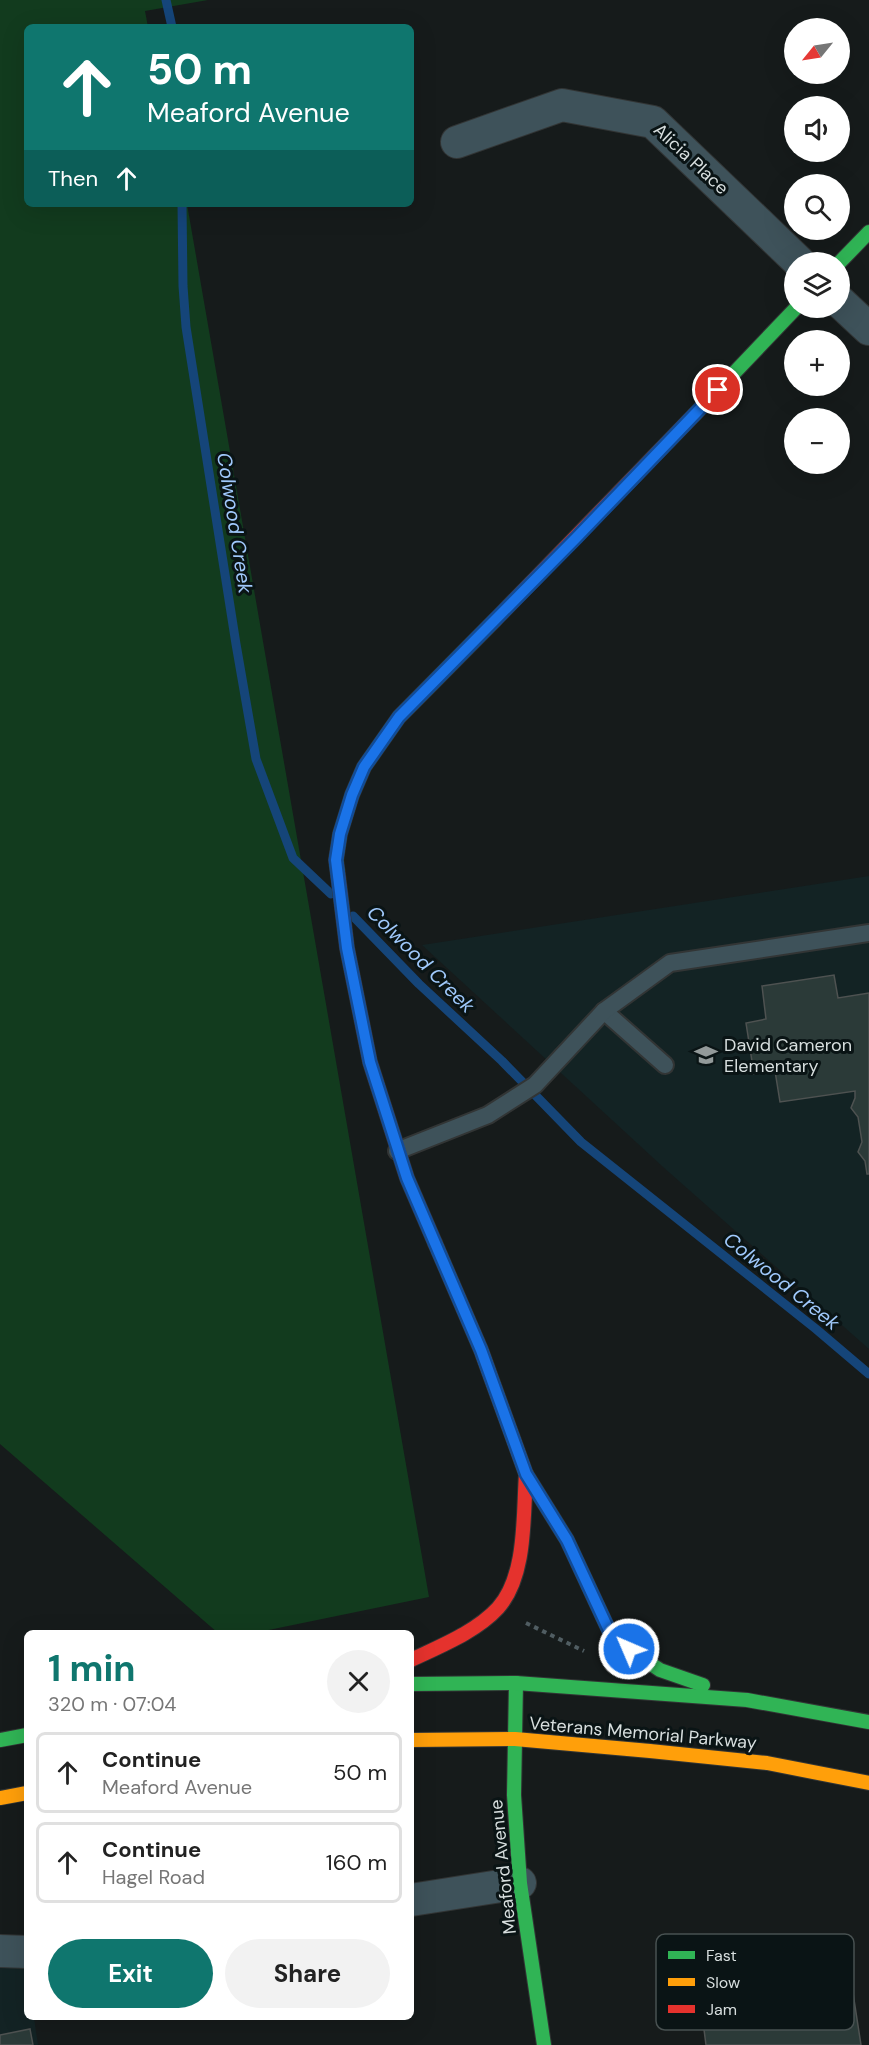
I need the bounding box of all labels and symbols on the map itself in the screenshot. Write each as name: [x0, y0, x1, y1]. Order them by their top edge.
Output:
north arrow: [784, 18, 850, 84]
street label: Alicia Place: [648, 118, 734, 200]
pin: [692, 364, 743, 415]
water label: Colwood Creek: [211, 451, 259, 596]
water label: Colwood Creek: [361, 899, 481, 1019]
place label: David Cameron Elementary: [724, 1033, 852, 1078]
school or university icon: David Cameron Elementary: [693, 1042, 719, 1068]
water label: Colwood Creek: [719, 1226, 846, 1336]
position arrow: [597, 1617, 661, 1681]
street label: Veterans Memorial Parkway: [528, 1711, 758, 1755]
street label: Meaford Avenue: [484, 1799, 522, 1935]
legend: [656, 1934, 854, 2030]
text: Fast: [706, 1945, 737, 1966]
text: Slow: [706, 1972, 740, 1993]
text: Jam: [706, 1999, 737, 2020]

